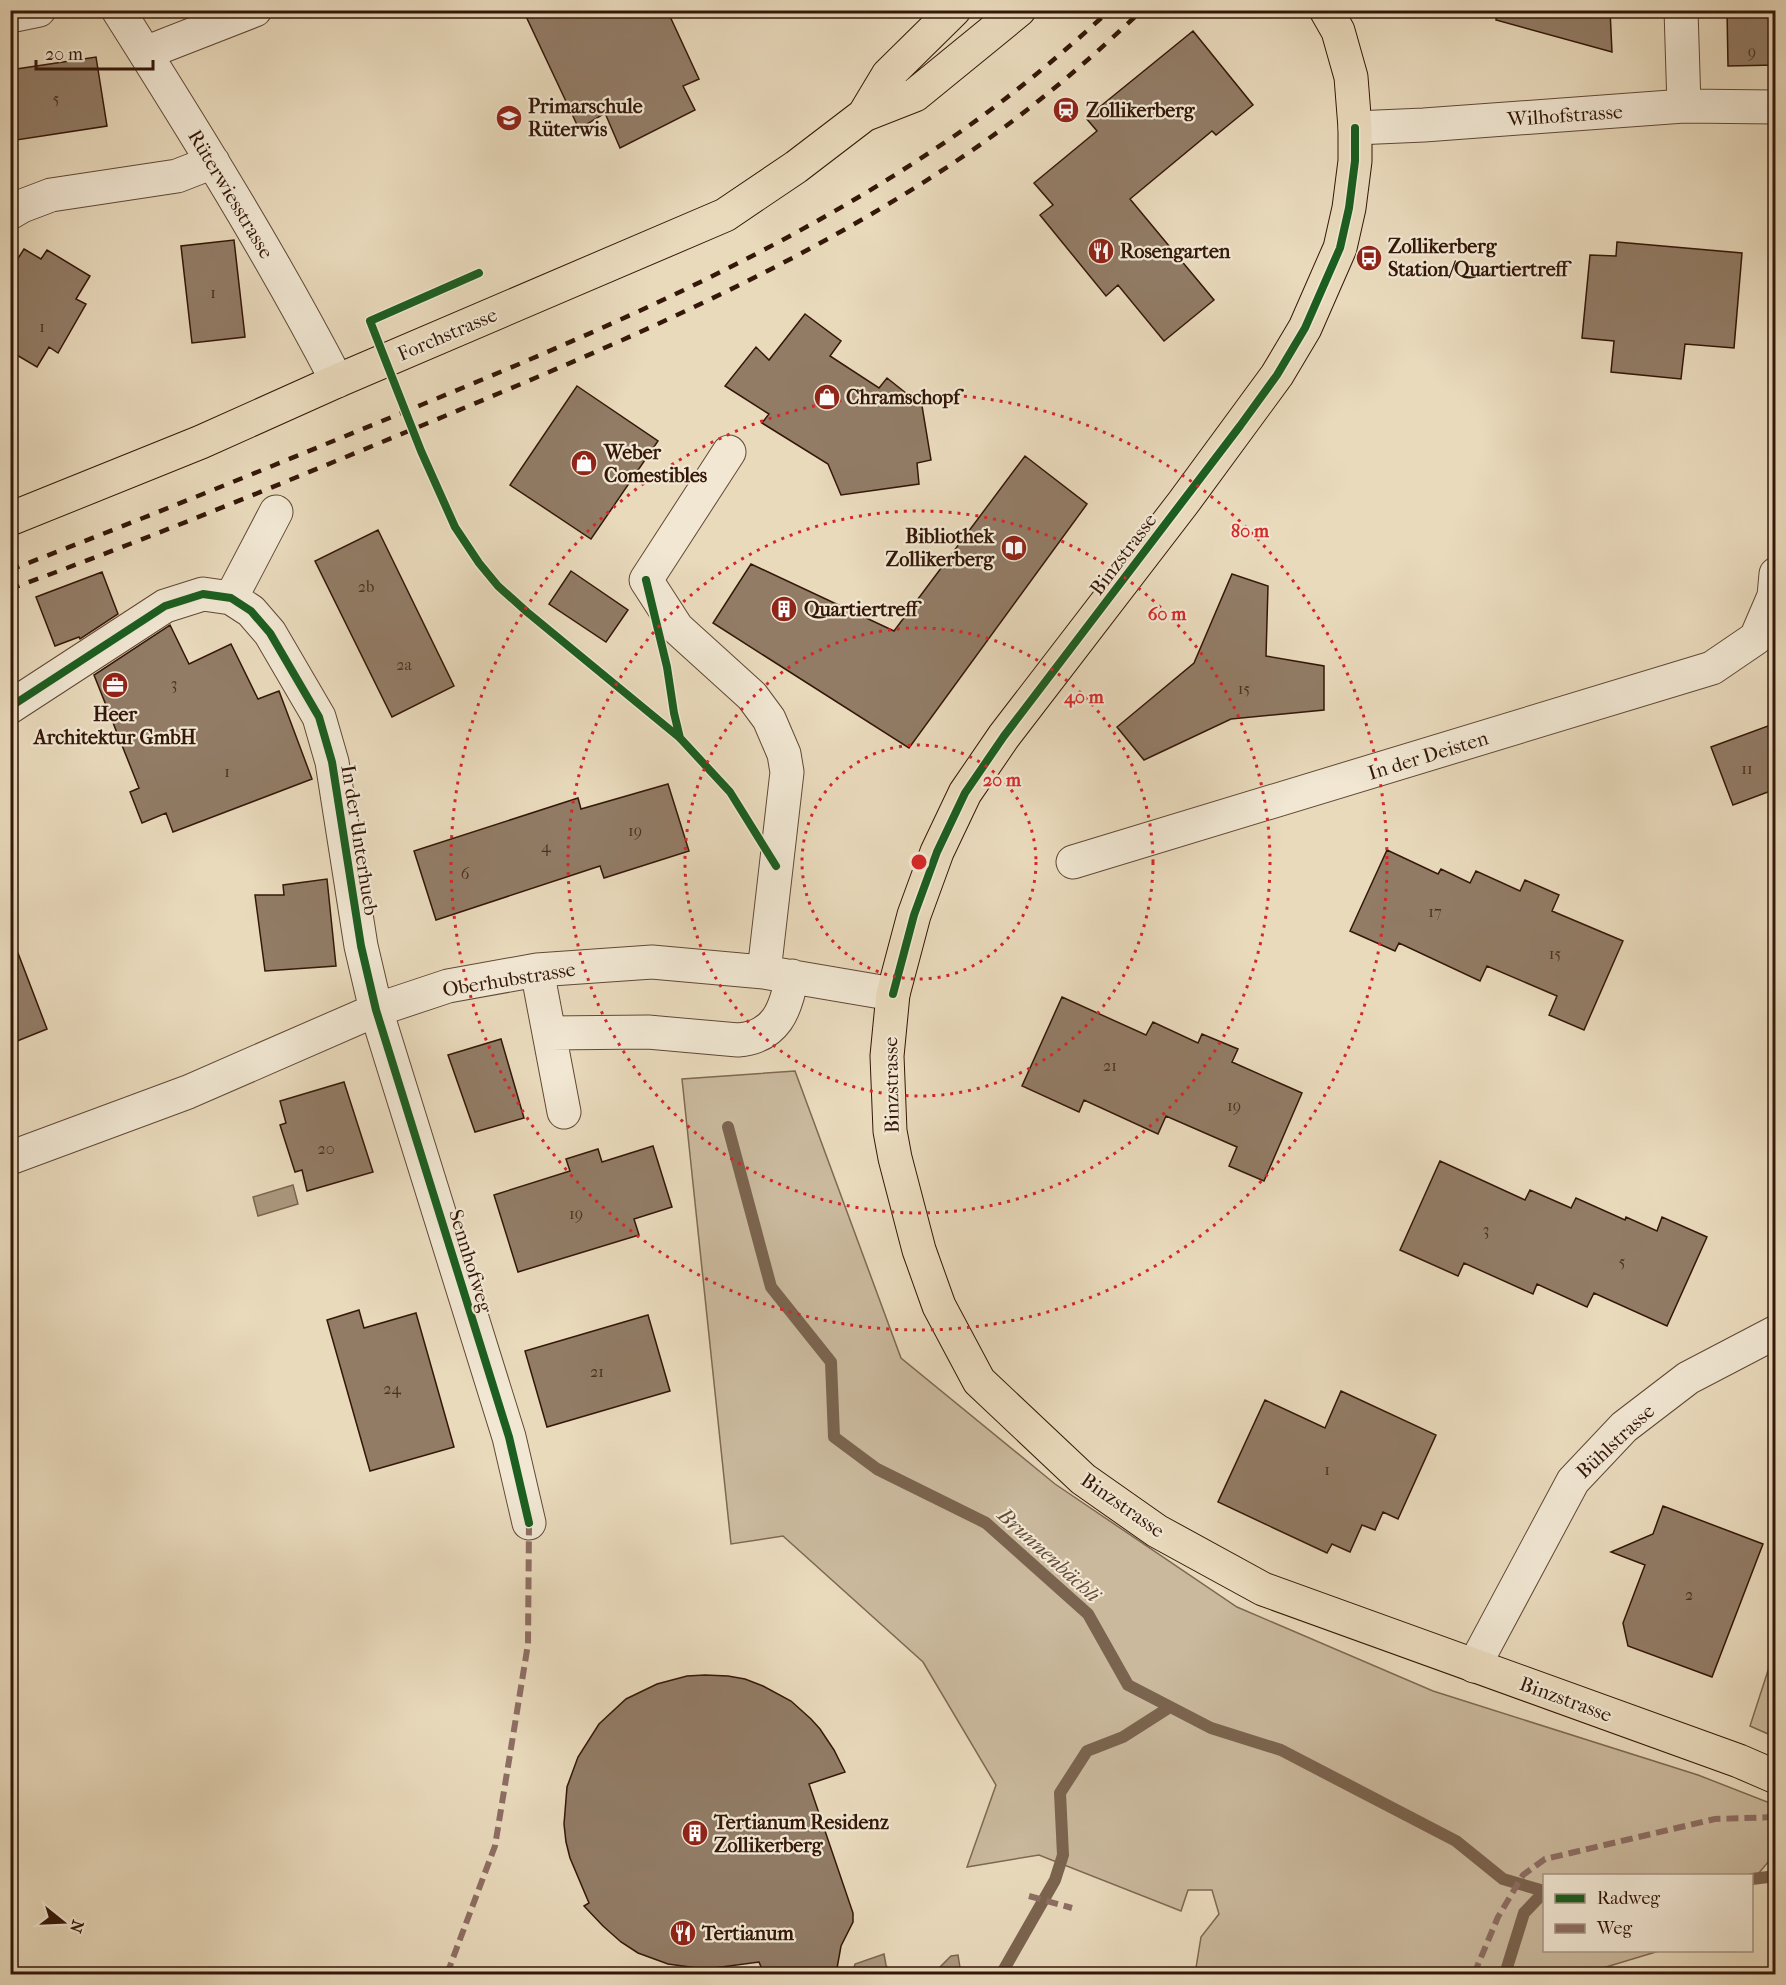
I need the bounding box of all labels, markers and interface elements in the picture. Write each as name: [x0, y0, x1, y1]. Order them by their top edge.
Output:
scale bar: [36, 33, 153, 71]
house number: 9: [1748, 42, 1756, 61]
text: 20 m: [45, 44, 83, 65]
house number: 5: [53, 89, 60, 108]
place label: Primarschule Rüterwis: [528, 95, 643, 141]
station icon: Zollikerberg: [1051, 95, 1081, 125]
place label: Zollikerberg: [1086, 99, 1196, 122]
street label: Wilhofstrasse: [1506, 100, 1624, 131]
school or university icon: Primarschule Rüterwis: [494, 103, 524, 133]
street label: Rüterwiesstrasse: [183, 126, 278, 263]
place label: Zollikerberg Station/Quartiertreff: [1388, 235, 1573, 281]
restaurant icon: Rosengarten: [1086, 236, 1116, 266]
place label: Rosengarten: [1120, 240, 1231, 263]
bus stop icon: Zollikerberg Station/Quartiertreff: [1354, 243, 1384, 273]
house number: 1: [210, 283, 216, 302]
street label: Forchstrasse: [394, 303, 501, 366]
house number: 1: [39, 317, 45, 336]
shop icon: Chramschopf: [812, 382, 842, 412]
place label: Chramschopf: [846, 386, 964, 409]
place label: Weber Comestibles: [603, 441, 708, 487]
shop icon: Weber Comestibles: [569, 448, 599, 478]
street label: Binzstrasse: [1085, 509, 1162, 600]
text: 80 m: [1231, 521, 1270, 542]
place label: Bibliothek Zollikerberg: [886, 525, 995, 571]
library icon: Bibliothek Zollikerberg: [999, 533, 1029, 563]
house number: 2b: [358, 577, 374, 596]
building icon: Quartiertreff: [769, 594, 799, 624]
place label: Quartiertreff: [804, 598, 922, 621]
text: 60 m: [1148, 604, 1187, 625]
house number: 2a: [396, 655, 412, 674]
office icon: Heer Architektur GmbH: [100, 670, 130, 700]
house number: 3: [171, 674, 177, 693]
house number: 15: [1238, 679, 1250, 698]
text: 40 m: [1063, 687, 1105, 708]
place label: Heer Architektur GmbH: [32, 703, 196, 749]
street label: In der Deisten: [1365, 726, 1491, 785]
house number: 11: [1741, 759, 1753, 778]
house number: 1: [224, 762, 230, 781]
street label: In der Unterhueb: [336, 763, 383, 917]
text: 20 m: [983, 770, 1022, 791]
house number: 19: [628, 821, 642, 840]
house number: 4: [541, 837, 551, 856]
centre of rings: [909, 852, 929, 872]
house number: 6: [461, 864, 470, 883]
house number: 17: [1428, 902, 1442, 921]
house number: 15: [1549, 944, 1561, 963]
street label: Oberhubstrasse: [441, 958, 577, 1001]
street label: Binzstrasse: [879, 1037, 904, 1133]
house number: 21: [1103, 1056, 1117, 1075]
house number: 19: [1227, 1096, 1241, 1115]
house number: 20: [317, 1139, 335, 1158]
house number: 19: [569, 1204, 583, 1223]
street label: Sennhofweg: [444, 1207, 497, 1316]
house number: 3: [1483, 1220, 1489, 1239]
house number: 5: [1619, 1252, 1626, 1271]
house number: 21: [590, 1362, 604, 1381]
house number: 24: [383, 1379, 401, 1398]
street label: Bühlstrasse: [1572, 1399, 1659, 1483]
house number: 1: [1324, 1460, 1330, 1479]
street label: Binzstrasse: [1077, 1468, 1169, 1543]
water label: Brunnenbächli: [992, 1502, 1106, 1608]
house number: 2: [1685, 1585, 1693, 1604]
street label: Binzstrasse: [1517, 1672, 1615, 1727]
place label: Tertianum Residenz Zollikerberg: [713, 1811, 889, 1857]
building icon: Tertianum Residenz Zollikerberg: [680, 1818, 710, 1848]
legend: [1543, 1874, 1753, 1952]
text: Radweg: [1597, 1888, 1660, 1909]
north arrow: [33, 1892, 93, 1952]
text: N: [66, 1918, 88, 1936]
restaurant icon: Tertianum: [668, 1918, 698, 1948]
text: Weg: [1596, 1918, 1632, 1939]
place label: Tertianum: [701, 1922, 794, 1945]

